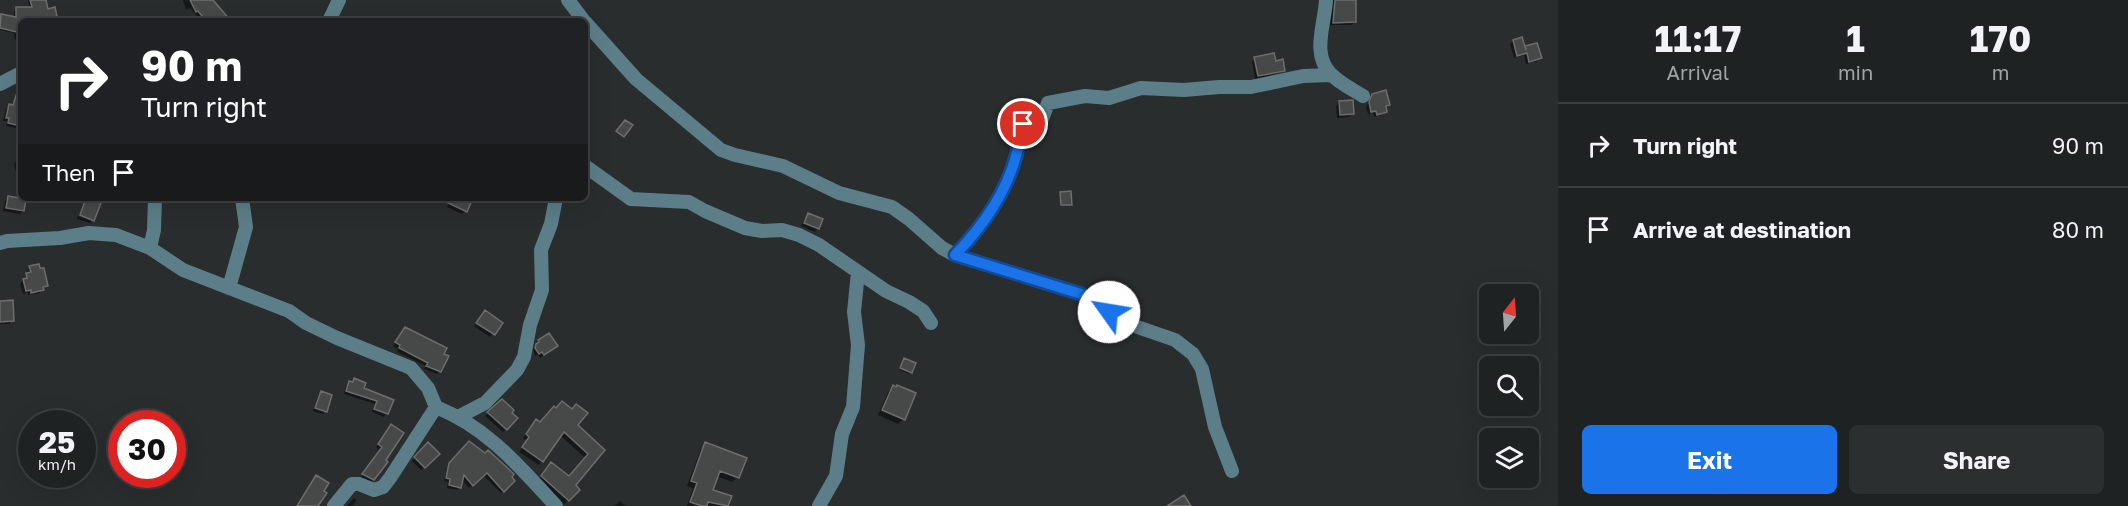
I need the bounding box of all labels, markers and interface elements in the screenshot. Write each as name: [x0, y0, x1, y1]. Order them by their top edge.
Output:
text: 11:17: [1655, 17, 1741, 60]
text: 1: [1846, 17, 1865, 60]
text: 170: [1970, 17, 2031, 60]
text: 90 m: [141, 40, 242, 90]
icon: right: [42, 42, 120, 120]
text: Arrival: [1667, 60, 1729, 84]
text: min: [1838, 60, 1873, 84]
text: m: [1992, 60, 2009, 84]
text: Turn right: [141, 91, 267, 123]
pin: [997, 98, 1048, 149]
icon: arrive: [1006, 107, 1039, 140]
icon: right: [1582, 129, 1615, 162]
text: Turn right: [1633, 132, 1737, 159]
text: 90 m: [2052, 132, 2104, 159]
icon: arrive: [107, 156, 140, 189]
text: Then: [42, 159, 95, 186]
icon: arrive: [1582, 213, 1615, 246]
text: Arrive at destination: [1633, 216, 1851, 243]
text: 80 m: [2052, 216, 2104, 243]
position arrow: [1077, 280, 1141, 344]
north arrow: [1479, 284, 1539, 344]
map controls: [1479, 284, 1539, 488]
button: search: [1479, 356, 1539, 416]
speed limit sign: 30: [108, 410, 186, 488]
text: 25: [39, 424, 75, 460]
button: Exit: [1582, 425, 1837, 494]
button: Share: [1849, 425, 2104, 494]
button: layers: [1479, 428, 1539, 488]
text: km/h: [38, 455, 76, 473]

